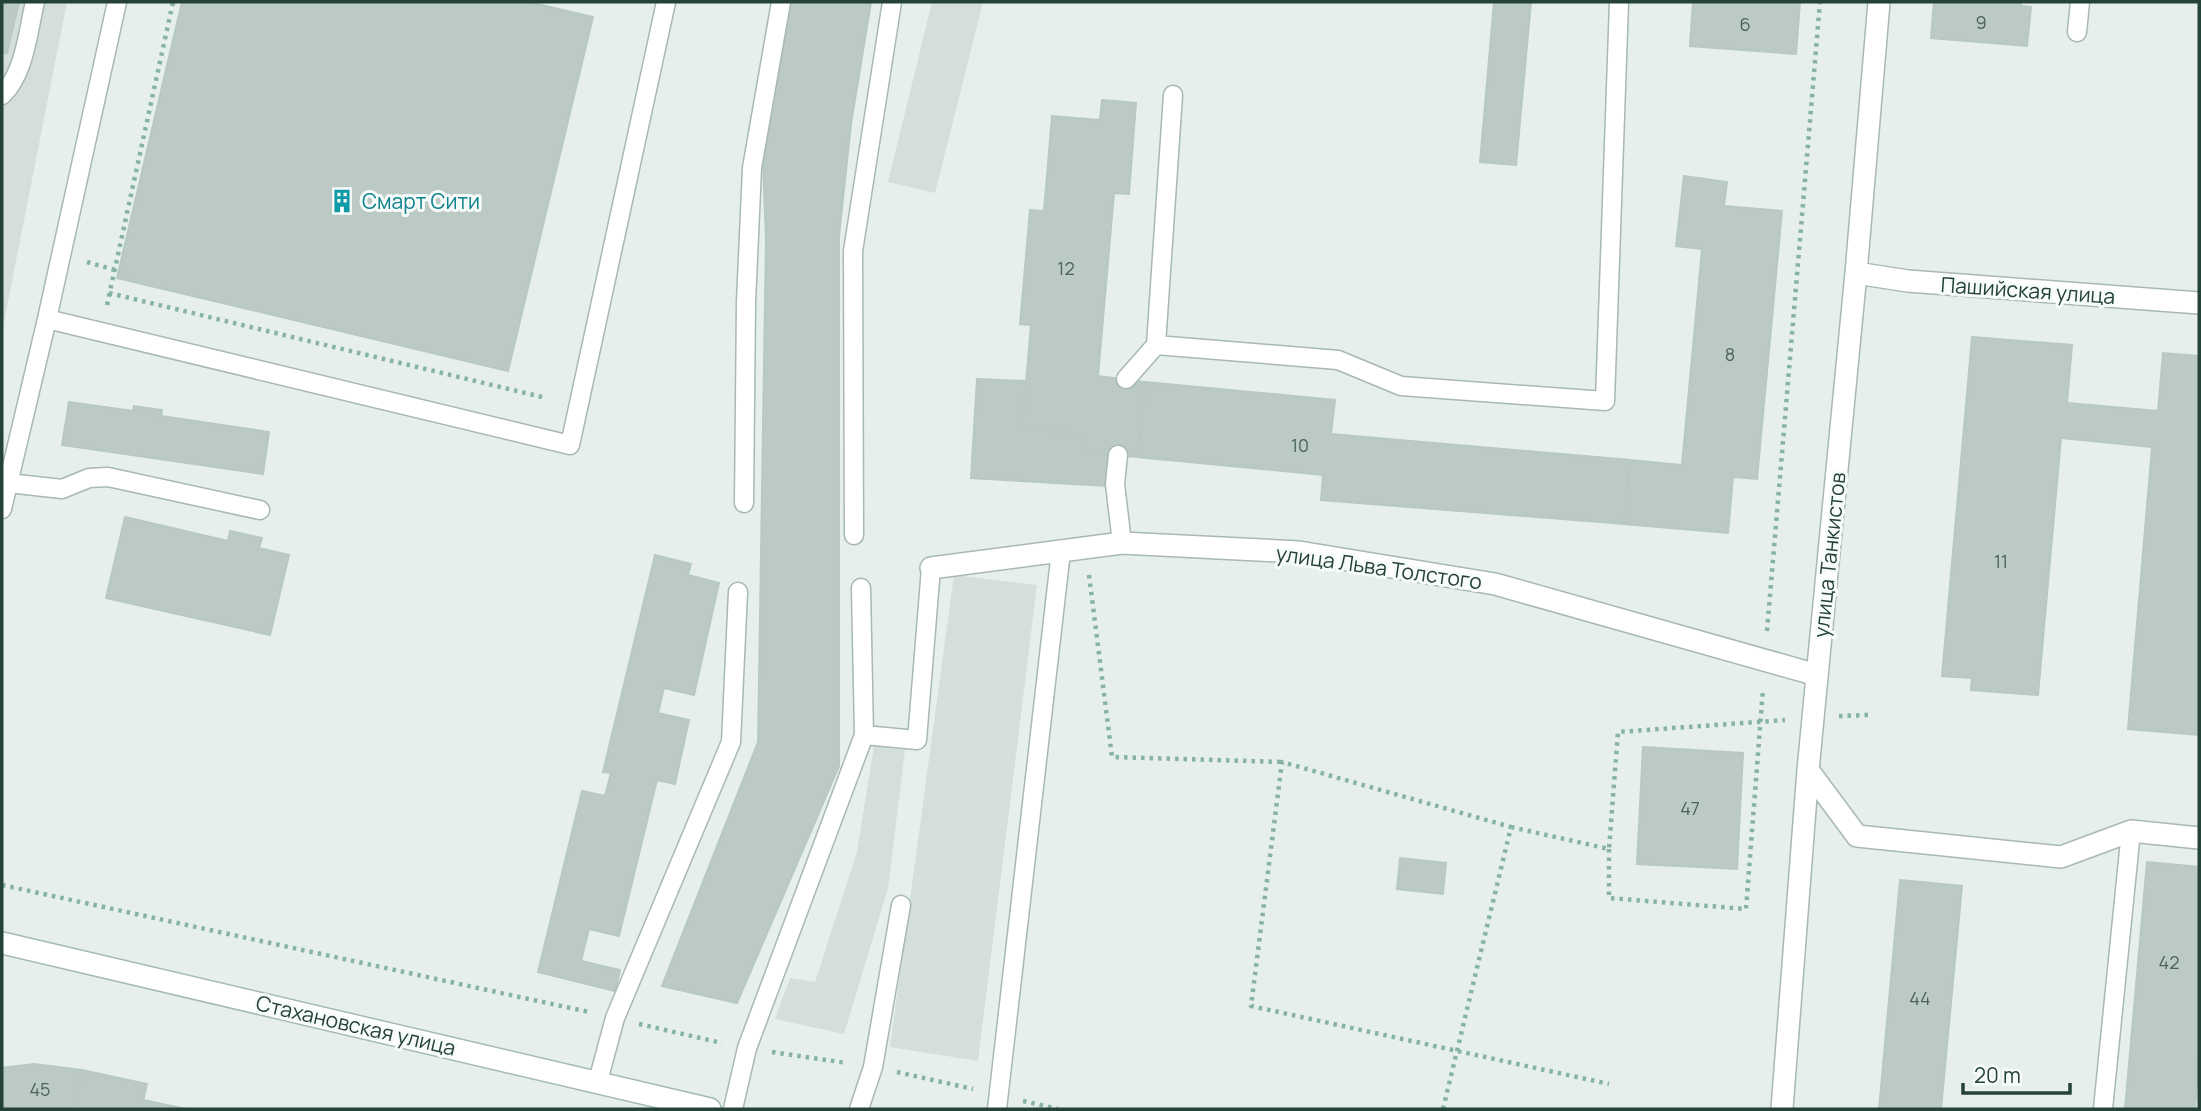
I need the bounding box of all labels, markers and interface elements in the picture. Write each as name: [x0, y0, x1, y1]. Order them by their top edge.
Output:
house number: 9: [1975, 10, 1987, 34]
house number: 6: [1739, 12, 1751, 36]
building icon: Смарт Сити: [328, 187, 356, 215]
place label: Смарт Сити: [362, 187, 480, 215]
house number: 12: [1057, 256, 1075, 280]
street label: Пашийская улица: [1940, 270, 2116, 310]
house number: 8: [1725, 342, 1735, 366]
house number: 10: [1291, 433, 1309, 457]
street label: улица Танкистов: [1806, 471, 1852, 639]
street label: улица Льва Толстого: [1274, 539, 1484, 595]
house number: 11: [1994, 549, 2008, 573]
house number: 47: [1680, 796, 1700, 820]
house number: 42: [2159, 950, 2179, 974]
house number: 44: [1909, 986, 1931, 1010]
street label: Стахановская улица: [253, 988, 459, 1062]
scale bar: [1963, 1052, 2070, 1096]
text: 20 m: [1974, 1061, 2021, 1089]
house number: 45: [29, 1077, 51, 1101]

